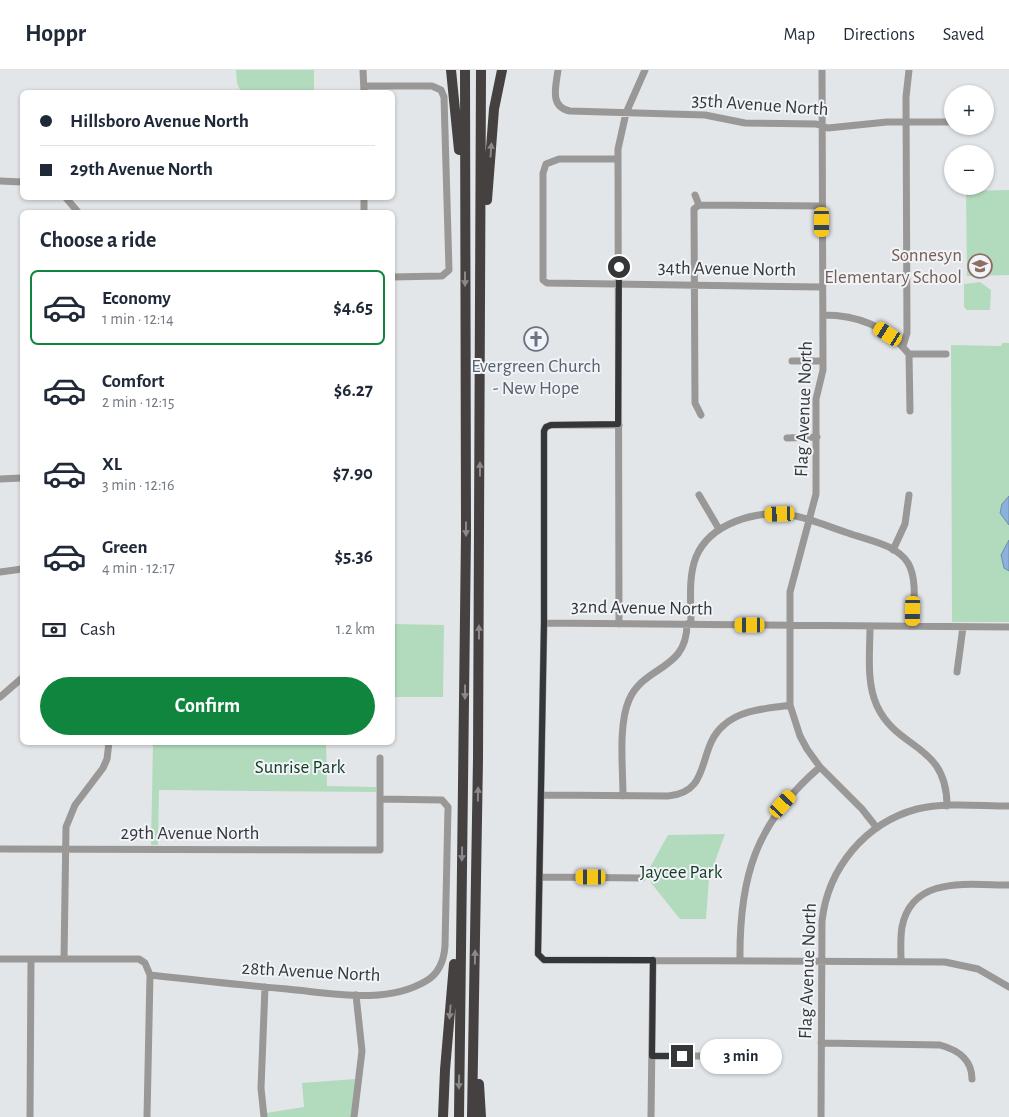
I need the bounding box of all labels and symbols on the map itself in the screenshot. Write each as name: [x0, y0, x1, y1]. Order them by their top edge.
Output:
street label: 35th Avenue North: [691, 91, 829, 119]
one-way arrow: [488, 142, 496, 158]
car: [814, 207, 829, 237]
place label: Sonnesyn Elementary School: [824, 246, 962, 287]
school or university icon: Sonnesyn Elementary School: [967, 253, 993, 279]
route start: [608, 256, 630, 278]
street label: 34th Avenue North: [658, 258, 796, 280]
one-way arrow: [461, 271, 469, 287]
car: [871, 320, 904, 348]
church icon: Evergreen Church - New Hope: [523, 326, 549, 352]
street label: Flag Avenue North: [792, 340, 816, 478]
place label: Evergreen Church - New Hope: [471, 357, 601, 398]
one-way arrow: [476, 461, 484, 477]
car: [764, 506, 795, 522]
one-way arrow: [462, 521, 470, 537]
car: [905, 596, 920, 626]
street label: 32nd Avenue North: [571, 597, 713, 619]
car: [735, 618, 765, 633]
one-way arrow: [475, 623, 483, 639]
one-way arrow: [461, 684, 469, 700]
park label: Sunrise Park: [255, 758, 346, 777]
one-way arrow: [474, 786, 482, 802]
car: [767, 788, 798, 820]
street label: 29th Avenue North: [121, 824, 260, 843]
one-way arrow: [458, 846, 466, 862]
park label: Jaycee Park: [640, 863, 723, 882]
car: [576, 870, 606, 885]
street label: Flag Avenue North: [796, 902, 820, 1040]
one-way arrow: [471, 948, 479, 964]
street label: 28th Avenue North: [241, 959, 381, 985]
one-way arrow: [446, 1004, 454, 1020]
callout: 3 min: [700, 1038, 782, 1074]
route end: [671, 1045, 693, 1067]
one-way arrow: [455, 1075, 463, 1091]

